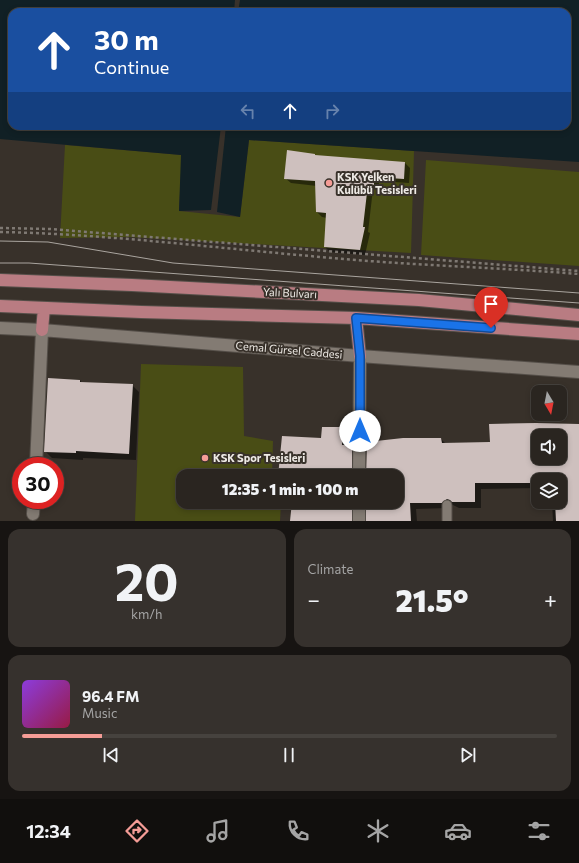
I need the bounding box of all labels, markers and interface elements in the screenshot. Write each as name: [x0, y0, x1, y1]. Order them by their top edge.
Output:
text: 30 m: [94, 22, 159, 56]
icon: ahead: [28, 24, 80, 76]
text: Continue: [94, 56, 169, 78]
icon: left: [237, 100, 259, 122]
icon: ahead: [279, 100, 301, 122]
icon: right: [321, 100, 343, 122]
place label: KSK Yelken Kulübü Tesisleri: [337, 170, 417, 196]
marker: KSK Yelken Kulübü Tesisleri: [324, 178, 334, 188]
street label: Yalı Bulvarı: [263, 285, 317, 300]
pin: [474, 287, 508, 328]
icon: arrive: [480, 293, 502, 315]
street label: Cemal Gürsel Caddesi: [235, 338, 343, 361]
north arrow: [531, 385, 567, 421]
map controls: [531, 385, 567, 509]
position arrow: [339, 410, 381, 452]
button: sound: [531, 429, 567, 465]
place label: KSK Spor Tesisleri: [213, 451, 305, 464]
marker: KSK Spor Tesisleri: [200, 453, 210, 463]
speed limit sign: 30: [12, 457, 64, 509]
button: layers: [531, 473, 567, 509]
text: 12:35 · 1 min · 100 m: [222, 480, 358, 498]
text: 20: [115, 548, 179, 612]
text: Climate: [308, 561, 353, 577]
text: 21.5°: [395, 581, 469, 618]
text: −: [308, 586, 320, 613]
text: +: [544, 586, 557, 613]
text: km/h: [131, 606, 163, 622]
text: 96.4 FM: [82, 687, 139, 705]
text: Music: [82, 705, 117, 721]
icon: previous: [100, 744, 122, 766]
icon: pause: [278, 744, 300, 766]
icon: next: [457, 744, 479, 766]
icon: directions: [123, 817, 151, 845]
icon: music: [204, 817, 232, 845]
icon: phone: [284, 817, 312, 845]
icon: climate: [364, 817, 392, 845]
icon: car: [444, 817, 472, 845]
icon: filters: [525, 817, 553, 845]
text: 12:34: [26, 820, 71, 842]

